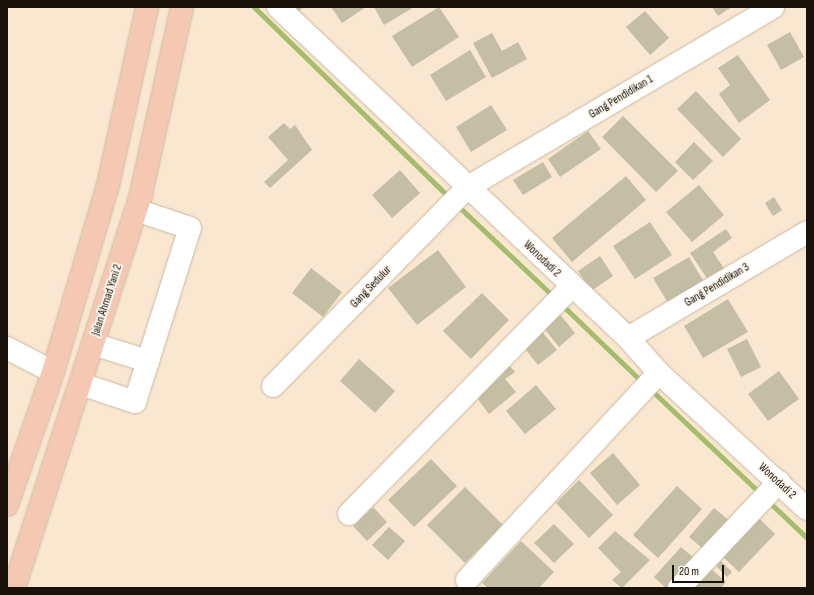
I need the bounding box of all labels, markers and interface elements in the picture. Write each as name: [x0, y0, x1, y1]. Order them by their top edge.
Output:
street label: Gang Pendidikan 1: [586, 72, 656, 122]
street label: Wonodadi 2: [520, 238, 564, 280]
street label: Gang Pendidikan 3: [682, 260, 752, 310]
street label: Jalan Ahmad Yani 2: [89, 263, 125, 337]
street label: Gang Sedulur: [347, 263, 395, 311]
street label: Wonodadi 2: [755, 460, 799, 502]
scale bar: [674, 557, 726, 583]
text: 20 m: [679, 564, 699, 579]

